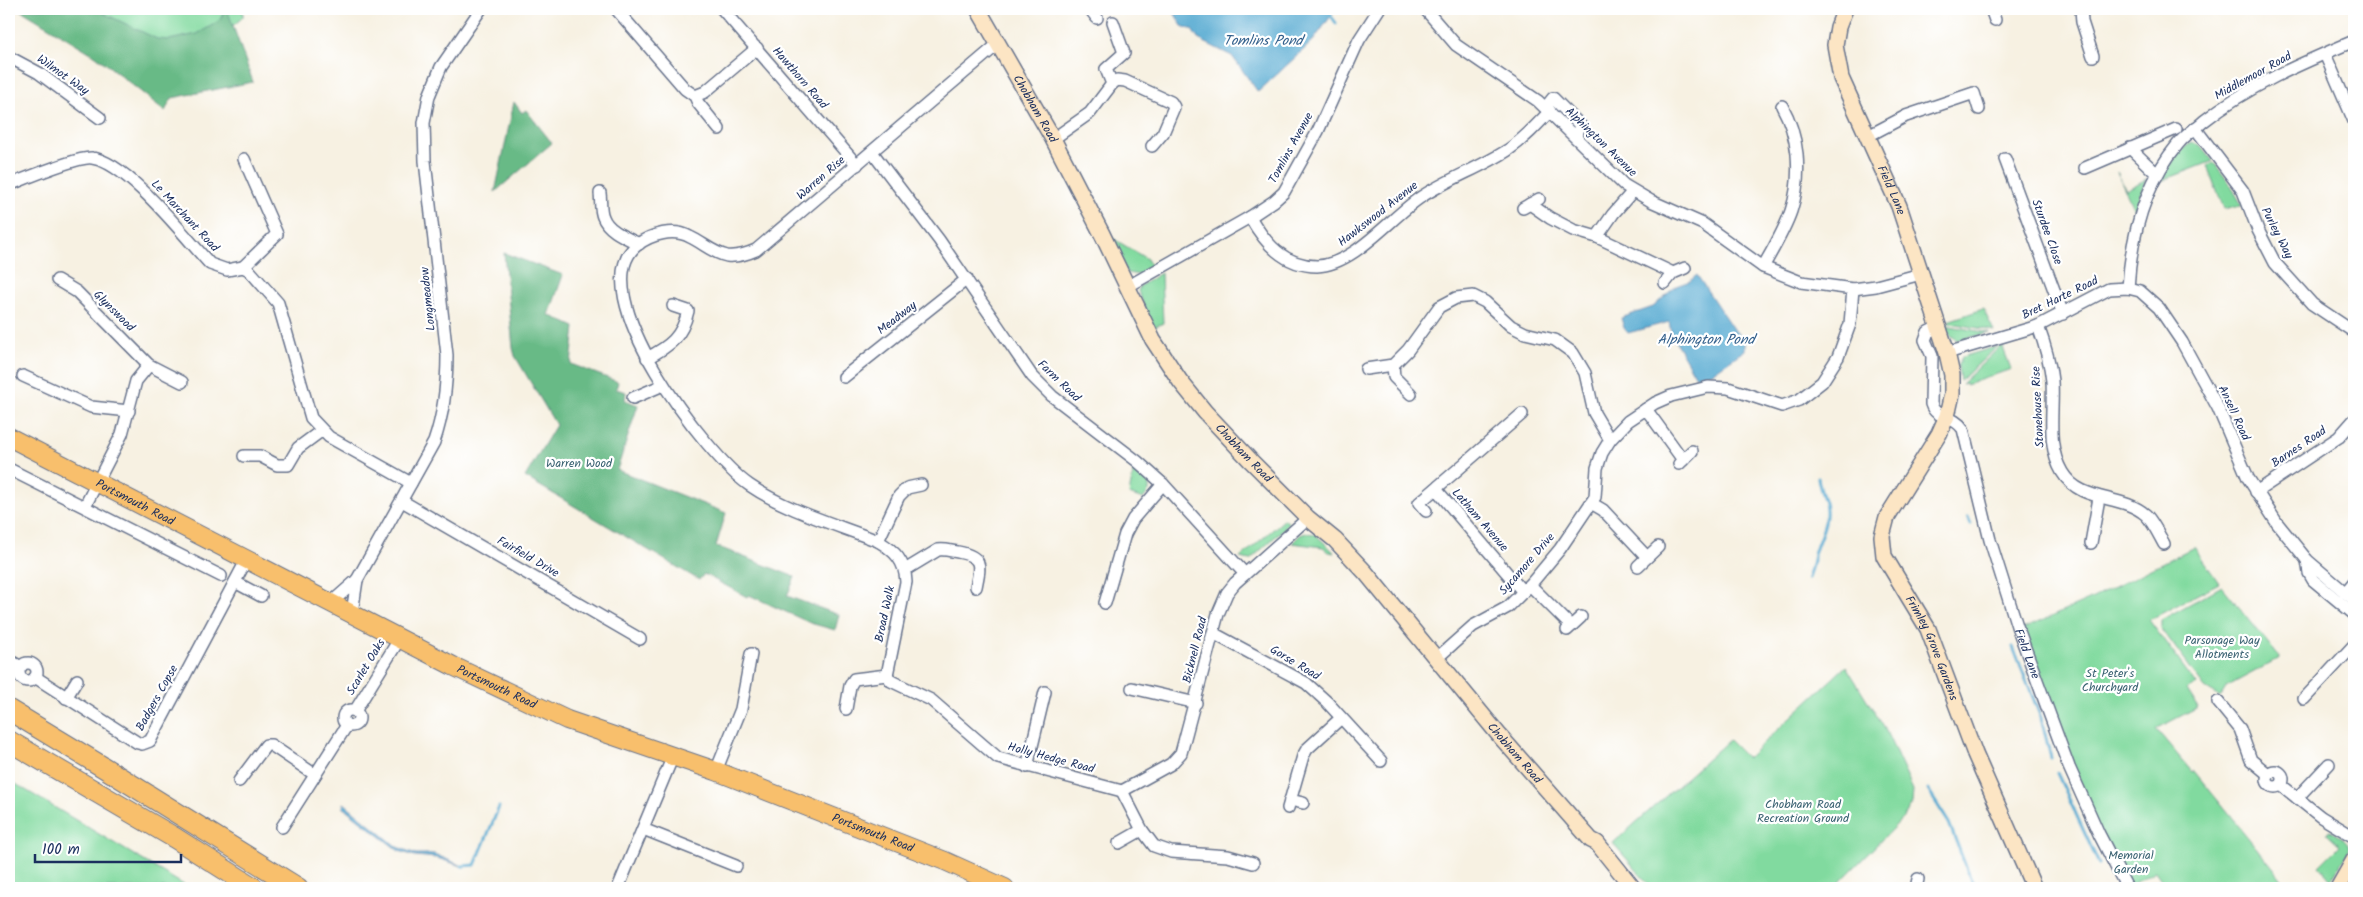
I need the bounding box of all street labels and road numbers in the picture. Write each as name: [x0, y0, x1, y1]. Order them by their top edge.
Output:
street label: Hawthorn Road: [767, 43, 833, 114]
street label: Middlemoor Road: [2211, 46, 2296, 105]
street label: Wilmot Way: [33, 50, 93, 100]
street label: Chobham Road: [1008, 71, 1063, 147]
street label: Alphington Avenue: [1561, 103, 1642, 182]
street label: Tomlins Avenue: [1264, 108, 1319, 187]
street label: Warren Rise: [792, 151, 850, 205]
street label: Field Lane: [1872, 162, 1911, 218]
street label: Le Marchant Road: [146, 175, 224, 257]
street label: Hawkswood Avenue: [1334, 176, 1423, 252]
street label: Sturdee Close: [2026, 197, 2068, 268]
street label: Purley Way: [2256, 204, 2298, 262]
street label: Longmeadow: [415, 265, 441, 332]
street label: Bret Harte Road: [2019, 271, 2102, 325]
street label: Glynswood: [89, 286, 140, 337]
street label: Meadway: [873, 296, 921, 340]
street label: Farm Road: [1033, 355, 1086, 407]
street label: Stonehouse Rise: [2026, 365, 2050, 448]
street label: Ansell Road: [2213, 382, 2255, 445]
street label: Chobham Road: [1211, 419, 1278, 488]
street label: Barnes Road: [2268, 421, 2331, 472]
street label: Portsmouth Road: [92, 474, 179, 531]
street label: Latham Avenue: [1447, 484, 1513, 556]
street label: Sycamore Drive: [1495, 528, 1560, 599]
street label: Fairfield Drive: [493, 531, 563, 583]
street label: Broad Walk: [870, 584, 900, 644]
street label: Frimley Grove Gardens: [1900, 592, 1964, 703]
street label: Bicknell Road: [1178, 614, 1213, 685]
street label: Field Lane: [2009, 626, 2045, 682]
street label: Scarlet Oaks: [342, 635, 390, 699]
street label: Gorse Road: [1266, 640, 1325, 686]
street label: Portsmouth Road: [454, 660, 541, 714]
street label: Badgers Copse: [131, 661, 183, 735]
street label: Chobham Road: [1483, 718, 1548, 789]
street label: Holly Hedge Road: [1005, 737, 1098, 779]
street label: Portsmouth Road: [829, 808, 918, 858]

